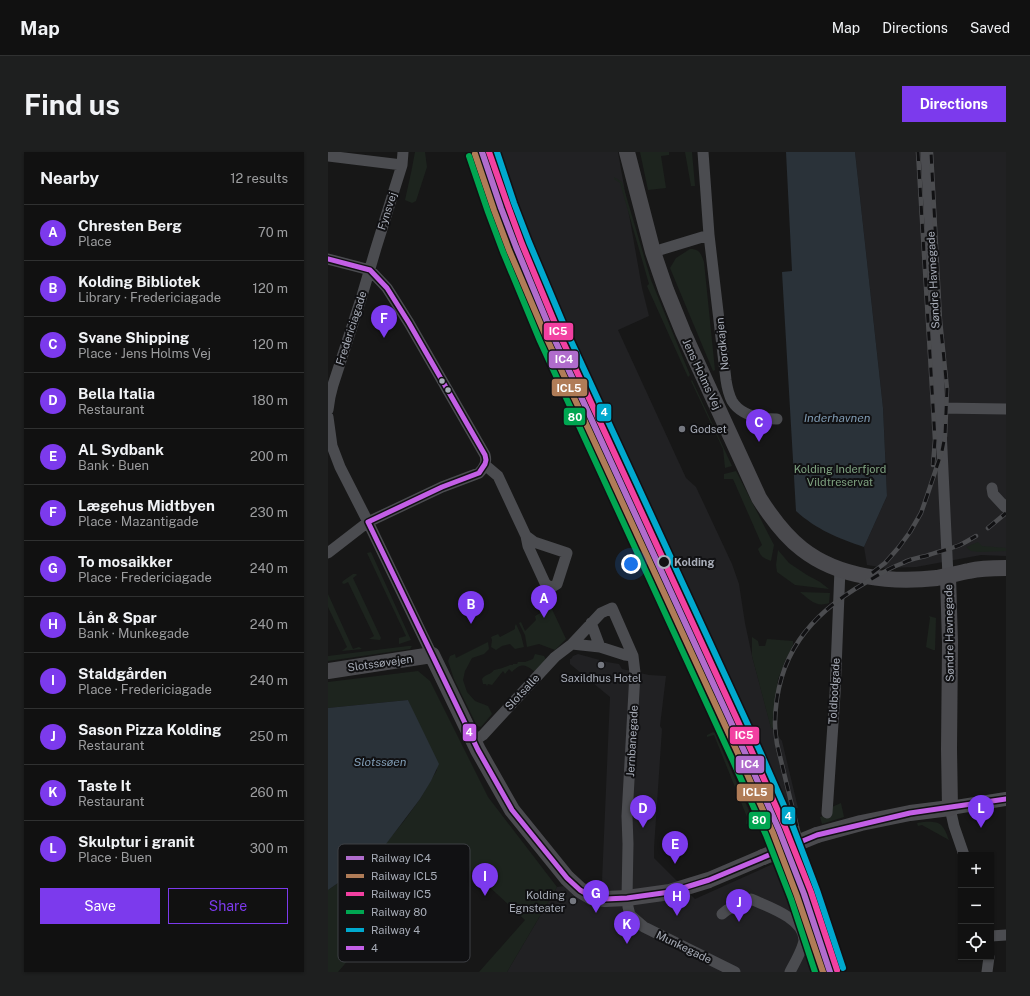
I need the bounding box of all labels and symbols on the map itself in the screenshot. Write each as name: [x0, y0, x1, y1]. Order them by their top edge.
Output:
street label: Fynsvej: [375, 191, 399, 231]
street label: Søndre Havnegade: [924, 231, 942, 329]
street label: Fredericiagade: [333, 289, 369, 367]
pin: F: [371, 305, 397, 338]
street label: Nordkajen: [713, 317, 731, 371]
line badge: IC5: [543, 322, 574, 341]
text: IC5: [549, 325, 567, 337]
street label: Jens Holms Vej: [680, 337, 724, 411]
line badge: IC4: [548, 350, 579, 369]
text: IC4: [555, 353, 573, 365]
unlabelled marker: [437, 376, 447, 386]
line badge: ICL5: [551, 378, 588, 397]
text: ICL5: [556, 382, 582, 394]
unlabelled marker: [443, 385, 453, 395]
line badge: 4: [596, 403, 612, 422]
text: 4: [600, 406, 608, 418]
line badge: 80: [563, 407, 586, 426]
pin: C: [746, 409, 772, 442]
text: 80: [568, 411, 582, 423]
water label: Inderhavnen: [804, 411, 871, 425]
place label: Godset: [690, 423, 727, 435]
marker: Godset: [677, 424, 687, 434]
park label: Kolding Inderfjord Vildtreservat: [794, 463, 886, 488]
your location: [621, 554, 641, 574]
marker: Kolding: [657, 555, 671, 569]
place label: Kolding: [674, 556, 714, 568]
street label: Søndre Havnegade: [942, 584, 956, 682]
pin: A: [531, 585, 557, 618]
pin: B: [458, 591, 484, 624]
street label: Slotssøvejen: [347, 652, 413, 674]
street label: Toldbodgade: [826, 657, 842, 725]
marker: Saxildhus Hotel: [596, 660, 606, 670]
street label: Slotsalle: [502, 672, 542, 712]
place label: Saxildhus Hotel: [561, 672, 641, 684]
street label: Jernbanegade: [624, 705, 640, 777]
line badge: 4: [462, 723, 477, 742]
text: 4: [465, 726, 473, 738]
line badge: IC5: [729, 726, 760, 745]
text: IC5: [735, 729, 753, 741]
water label: Slotssøen: [353, 755, 407, 769]
line badge: IC4: [735, 755, 765, 774]
text: IC4: [741, 758, 759, 770]
line badge: ICL5: [736, 783, 774, 802]
text: ICL5: [742, 786, 768, 798]
pin: D: [630, 795, 656, 828]
pin: L: [968, 795, 994, 828]
line badge: 4: [781, 806, 796, 825]
text: 4: [784, 810, 792, 822]
line badge: 80: [748, 811, 771, 830]
text: 80: [752, 814, 766, 826]
pin: E: [662, 831, 688, 864]
legend: [338, 844, 470, 962]
text: Railway IC4: [371, 852, 431, 864]
pin: I: [472, 863, 498, 896]
text: Railway ICL5: [371, 870, 437, 882]
pin: G: [583, 880, 609, 913]
pin: H: [664, 883, 690, 916]
text: Railway IC5: [371, 888, 431, 900]
place label: Kolding Egnsteater: [509, 889, 565, 914]
pin: J: [726, 889, 752, 922]
marker: Kolding Egnsteater: [568, 896, 578, 906]
text: Railway 80: [371, 906, 427, 918]
pin: K: [614, 911, 640, 944]
text: Railway 4: [371, 924, 420, 936]
street label: Munkegade: [654, 928, 714, 966]
text: 4: [371, 942, 378, 954]

